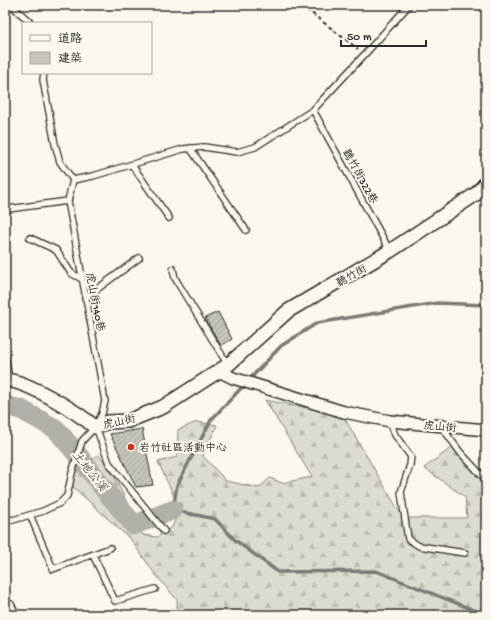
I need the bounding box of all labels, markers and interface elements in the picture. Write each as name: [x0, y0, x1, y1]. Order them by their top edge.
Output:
legend: [22, 22, 152, 74]
scale bar: [341, 22, 426, 48]
text: 50 m: [347, 31, 372, 45]
text: 道路: [58, 32, 82, 47]
text: 建築: [58, 52, 82, 67]
street label: 聽竹街322巷: [339, 147, 380, 206]
street label: 聽竹街: [334, 262, 370, 290]
street label: 虎山街140巷: [82, 272, 107, 333]
street label: 虎山街: [102, 412, 138, 433]
street label: 虎山街: [423, 420, 458, 435]
marker: 岩竹社區活動中心: [126, 442, 136, 452]
place label: 岩竹社區活動中心: [139, 442, 227, 455]
water label: 土地公溪: [68, 449, 110, 496]

